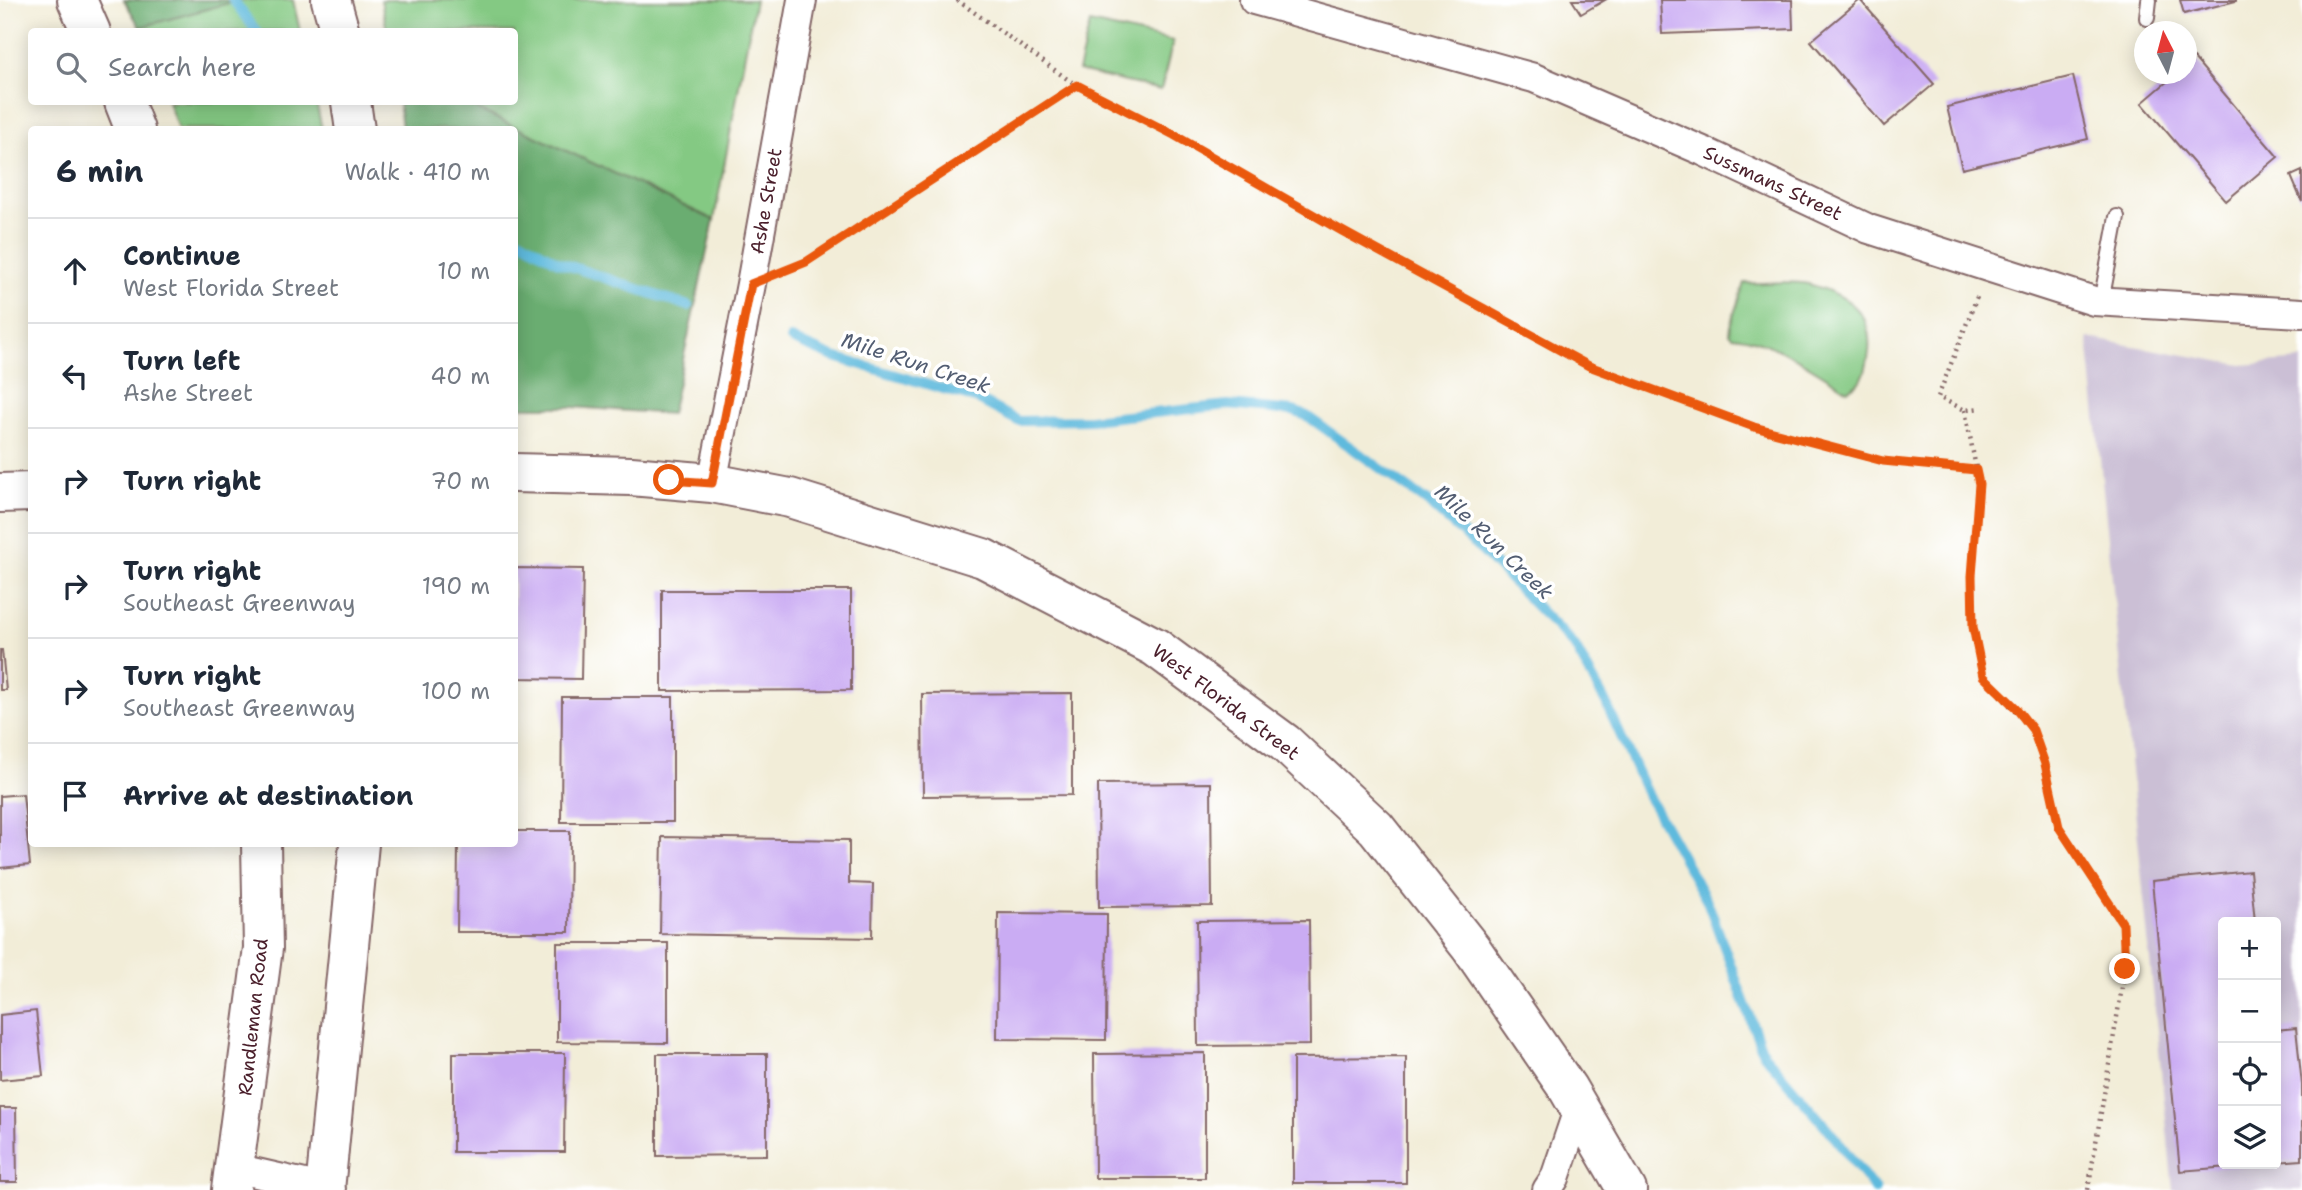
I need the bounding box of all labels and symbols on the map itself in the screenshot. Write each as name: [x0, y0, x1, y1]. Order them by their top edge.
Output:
north arrow: [2134, 21, 2197, 84]
street label: Sussmans Street: [1700, 140, 1846, 226]
street label: Ashe Street: [744, 146, 788, 256]
water label: Mile Run Creek: [838, 326, 994, 400]
route start: [653, 464, 684, 495]
water label: Mile Run Creek: [1428, 478, 1560, 606]
street label: West Florida Street: [1147, 638, 1305, 766]
street label: Randleman Road: [232, 937, 274, 1097]
route end: [2109, 953, 2140, 984]

